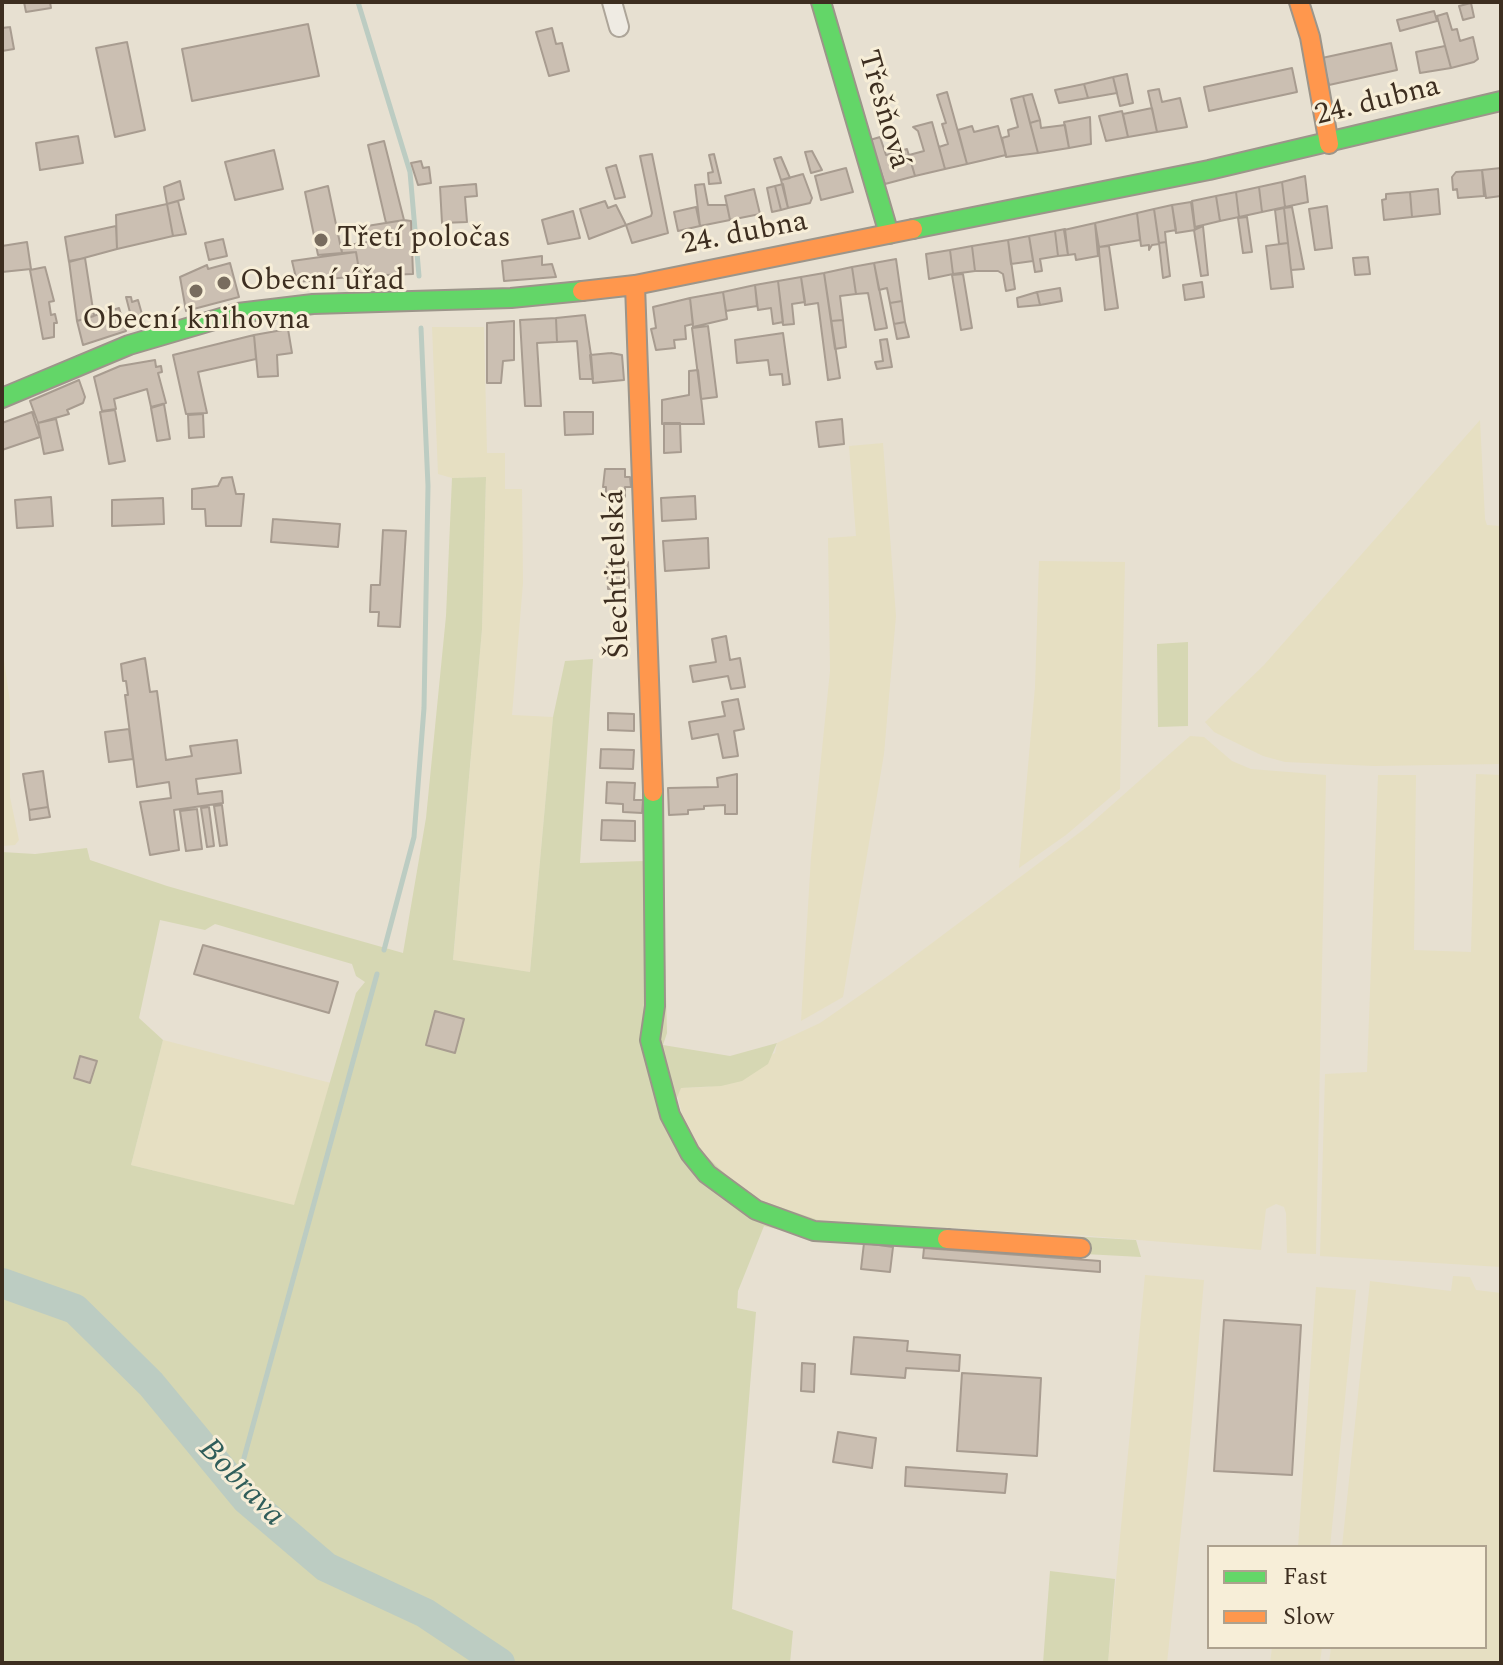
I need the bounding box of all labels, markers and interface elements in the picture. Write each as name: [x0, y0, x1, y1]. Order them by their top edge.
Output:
street label: Třešňová: [848, 47, 916, 173]
street label: 24. dubna: [1312, 70, 1444, 136]
street label: 24. dubna: [679, 205, 811, 265]
place label: Třetí poločas: [337, 222, 511, 258]
marker: Třetí poločas: [312, 231, 330, 249]
place label: Obecní úřad: [240, 265, 405, 301]
marker: Obecní úřad: [215, 274, 233, 292]
marker: Obecní knihovna: [187, 282, 205, 300]
place label: Obecní knihovna: [82, 304, 310, 340]
street label: Šlechtitelská: [598, 489, 640, 659]
water label: Bobrava: [189, 1432, 291, 1536]
legend: [1207, 1545, 1487, 1649]
text: Fast: [1283, 1559, 1328, 1595]
text: Slow: [1283, 1599, 1334, 1635]

